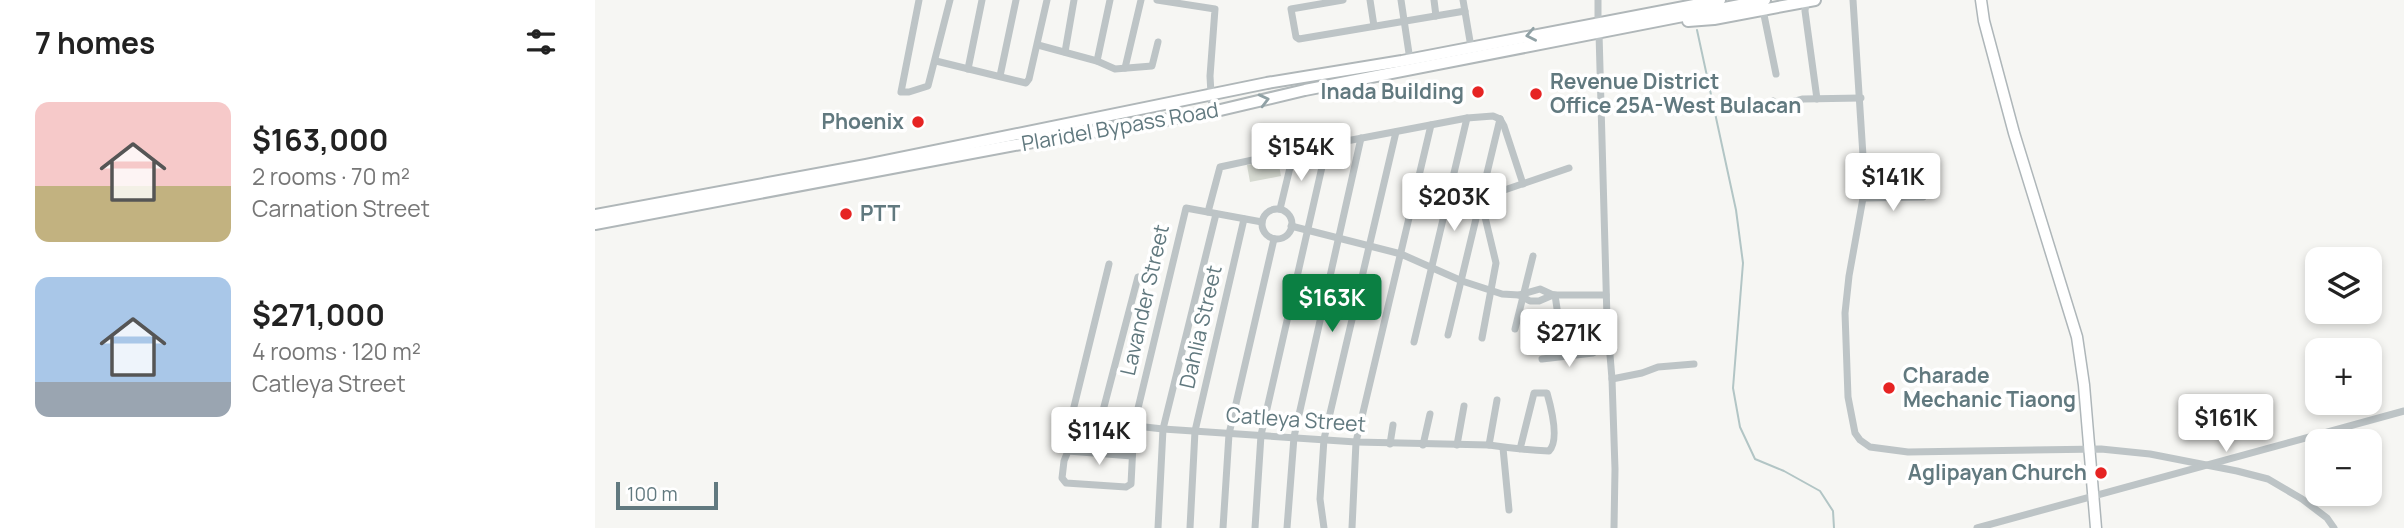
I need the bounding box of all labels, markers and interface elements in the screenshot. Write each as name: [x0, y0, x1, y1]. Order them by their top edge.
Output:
text: 7 homes: [35, 22, 155, 63]
icon: filters: [522, 23, 560, 61]
one-way arrow: [1525, 27, 1537, 42]
place label: Revenue District Office 25A-West Bulacan: [1550, 67, 1801, 119]
place label: Inada Building: [1321, 77, 1464, 105]
marker: Inada Building: [1470, 84, 1486, 100]
marker: Revenue District Office 25A-West Bulacan: [1528, 86, 1544, 102]
one-way arrow: [1258, 93, 1270, 108]
street label: Plaridel Bypass Road: [1019, 95, 1221, 157]
place label: Phoenix: [821, 107, 904, 135]
marker: Phoenix: [910, 114, 926, 130]
text: $163,000: [252, 119, 388, 160]
pin: $154K: [1252, 124, 1350, 183]
icon: home: [91, 130, 175, 214]
text: $154K: [1268, 130, 1334, 162]
pin: $141K: [1844, 154, 1942, 213]
text: 2 rooms · 70 m²: [252, 160, 410, 192]
text: $141K: [1861, 160, 1925, 192]
pin: $203K: [1405, 174, 1503, 233]
text: $203K: [1418, 180, 1490, 212]
text: Carnation Street: [252, 192, 430, 224]
place label: PTT: [860, 199, 900, 227]
marker: PTT: [838, 206, 854, 222]
street label: Lavander Street: [1113, 221, 1175, 378]
map controls: [2305, 247, 2382, 506]
button: layers: [2305, 247, 2382, 324]
street label: Dahlia Street: [1172, 262, 1228, 391]
pin: $163K: [1283, 274, 1381, 334]
text: $163K: [1298, 281, 1366, 313]
text: $271,000: [252, 294, 385, 335]
icon: home: [91, 305, 175, 389]
pin: $271K: [1520, 310, 1618, 369]
text: $271K: [1536, 316, 1602, 348]
text: 4 rooms · 120 m²: [252, 335, 421, 367]
button: +: [2305, 338, 2382, 415]
place label: Charade Mechanic Tiaong: [1903, 361, 2076, 413]
text: Catleya Street: [252, 367, 406, 399]
marker: Charade Mechanic Tiaong: [1881, 380, 1897, 396]
pin: $161K: [2177, 394, 2275, 454]
street label: Catleya Street: [1225, 400, 1367, 438]
text: $161K: [2194, 401, 2258, 433]
pin: $114K: [1050, 407, 1148, 467]
text: $114K: [1067, 414, 1131, 446]
button: −: [2305, 429, 2382, 506]
place label: Aglipayan Church: [1908, 458, 2087, 486]
marker: Aglipayan Church: [2093, 465, 2109, 481]
scale bar: [616, 479, 717, 511]
text: 100 m: [627, 481, 678, 507]

